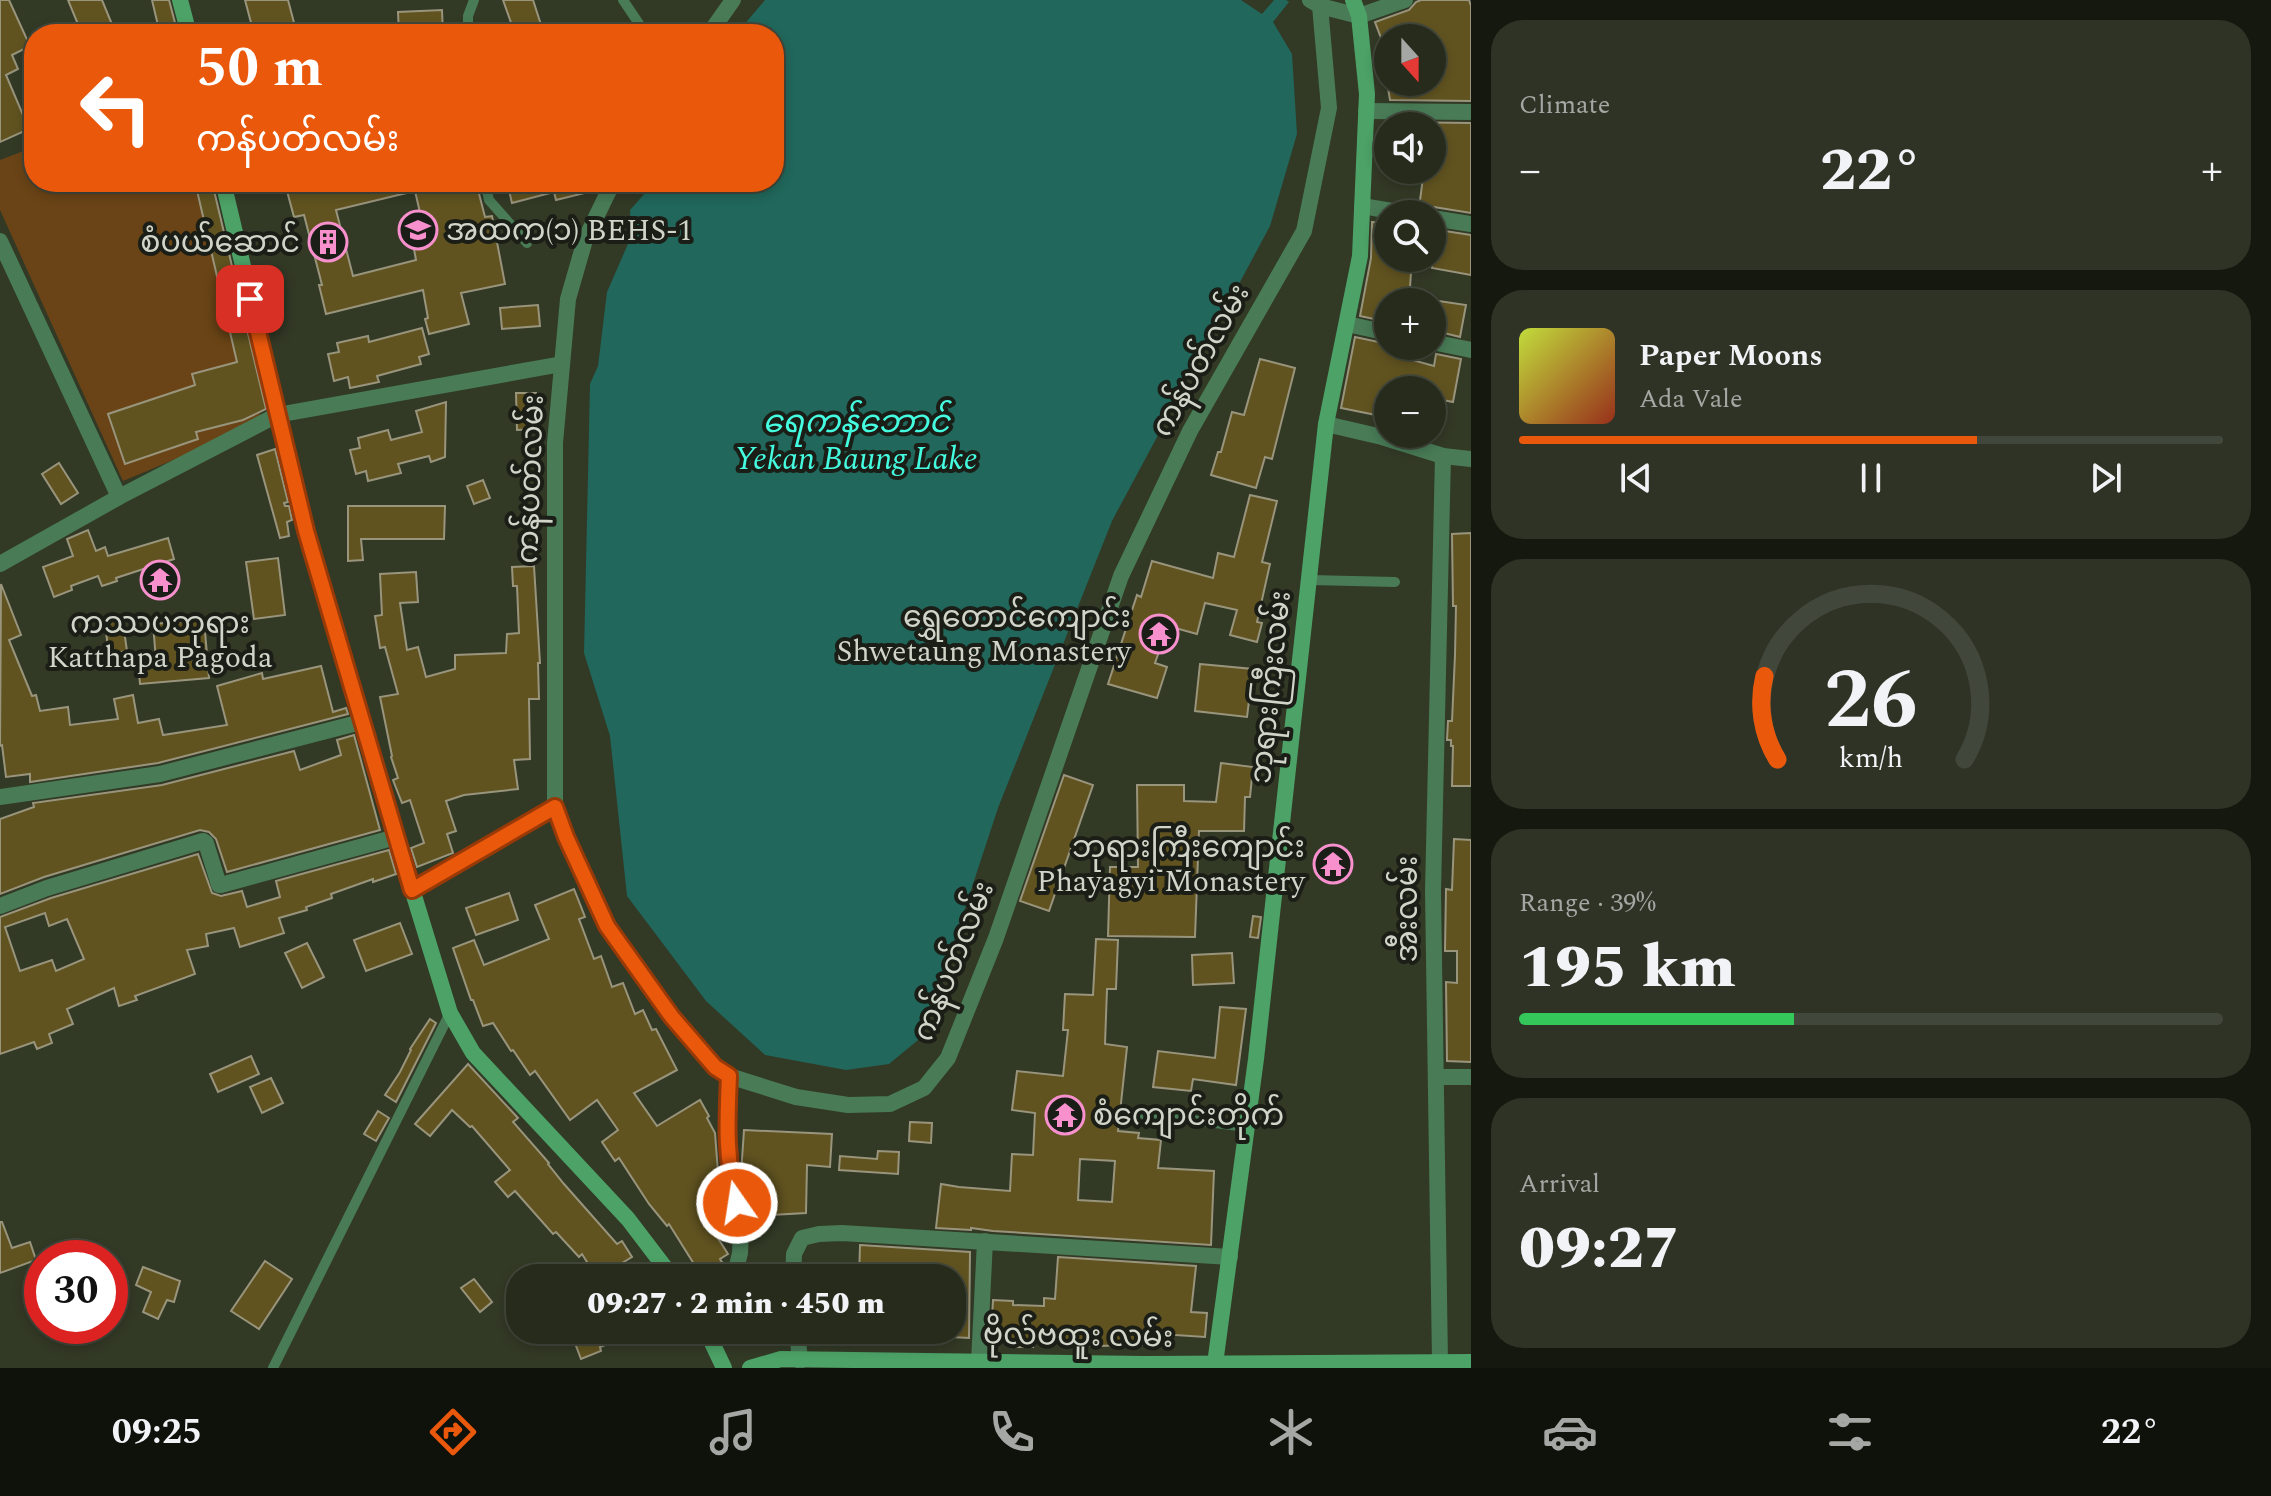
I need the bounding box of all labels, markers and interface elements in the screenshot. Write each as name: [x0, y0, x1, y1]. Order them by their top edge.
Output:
north arrow: [1374, 24, 1446, 96]
map controls: [1374, 24, 1446, 448]
text: 50 m: [196, 26, 323, 111]
icon: left: [64, 56, 168, 160]
text: Climate: [1519, 85, 1610, 125]
button: sound: [1374, 112, 1446, 184]
text: ကန်ပတ်လမ်း: [196, 113, 399, 168]
text: 22°: [1820, 125, 1922, 217]
text: −: [1519, 137, 1541, 204]
text: +: [2201, 137, 2223, 204]
button: search: [1374, 200, 1446, 272]
place label: အထက(၁) BEHS-1: [446, 208, 692, 254]
school or university icon: အထက(၁) BEHS-1: [397, 209, 439, 251]
place label: စံပယ်ဆောင်: [140, 220, 300, 266]
building icon: စံပယ်ဆောင်: [307, 221, 349, 263]
pin: [216, 265, 284, 333]
street label: ကန်ပတ်လမ်း: [1140, 275, 1263, 446]
icon: arrive: [228, 277, 272, 321]
button: +: [1374, 288, 1446, 360]
text: Paper Moons: [1639, 333, 1823, 379]
button: −: [1374, 376, 1446, 448]
text: Ada Vale: [1639, 379, 1742, 419]
street label: ကန်ပတ်လမ်း: [505, 394, 558, 564]
water label: ရေကန်ဘောင် Yekan Baung Lake: [734, 398, 978, 484]
icon: previous: [1614, 456, 1658, 500]
icon: pause: [1849, 456, 1893, 500]
icon: next: [2084, 456, 2128, 500]
temple icon: ကဿပဘုရား Katthapa Pagoda: [139, 559, 181, 601]
street label: ဘုရားကြီးလမ်း: [1238, 588, 1305, 786]
place label: ရွှေတောင်ကျောင်း Shwetaung Monastery: [836, 595, 1133, 675]
place label: ကဿပဘုရား Katthapa Pagoda: [47, 601, 273, 681]
temple icon: ရွှေတောင်ကျောင်း Shwetaung Monastery: [1138, 613, 1180, 655]
text: 26: [1824, 638, 1918, 765]
text: km/h: [1839, 737, 1903, 780]
place label: ဘုရားကြီးကျောင်း Phayagyi Monastery: [1036, 825, 1307, 905]
temple icon: ဘုရားကြီးကျောင်း Phayagyi Monastery: [1312, 843, 1354, 885]
street label: အီးလမ်း: [1385, 856, 1431, 962]
street label: ကန်ပတ်လမ်း: [901, 874, 1008, 1049]
text: Range · 39%: [1519, 883, 1656, 923]
text: 195 km: [1519, 922, 1736, 1014]
place label: စံကျောင်းတိုက်: [1093, 1093, 1284, 1140]
temple icon: စံကျောင်းတိုက်: [1044, 1094, 1086, 1136]
position arrow: [695, 1161, 779, 1245]
text: Arrival: [1519, 1164, 1600, 1204]
text: 09:27: [1519, 1203, 1680, 1295]
speed limit sign: 30: [24, 1240, 128, 1344]
text: 09:27 · 2 min · 450 m: [587, 1281, 885, 1327]
street label: ဗိုလ်ဗထူး လမ်း: [982, 1311, 1174, 1362]
icon: directions: [425, 1404, 481, 1460]
icon: music: [705, 1404, 761, 1460]
icon: phone: [984, 1404, 1040, 1460]
icon: climate: [1263, 1404, 1319, 1460]
icon: car: [1542, 1404, 1598, 1460]
icon: filters: [1822, 1404, 1878, 1460]
text: 09:25: [112, 1405, 202, 1460]
text: 22°: [2101, 1405, 2159, 1460]

